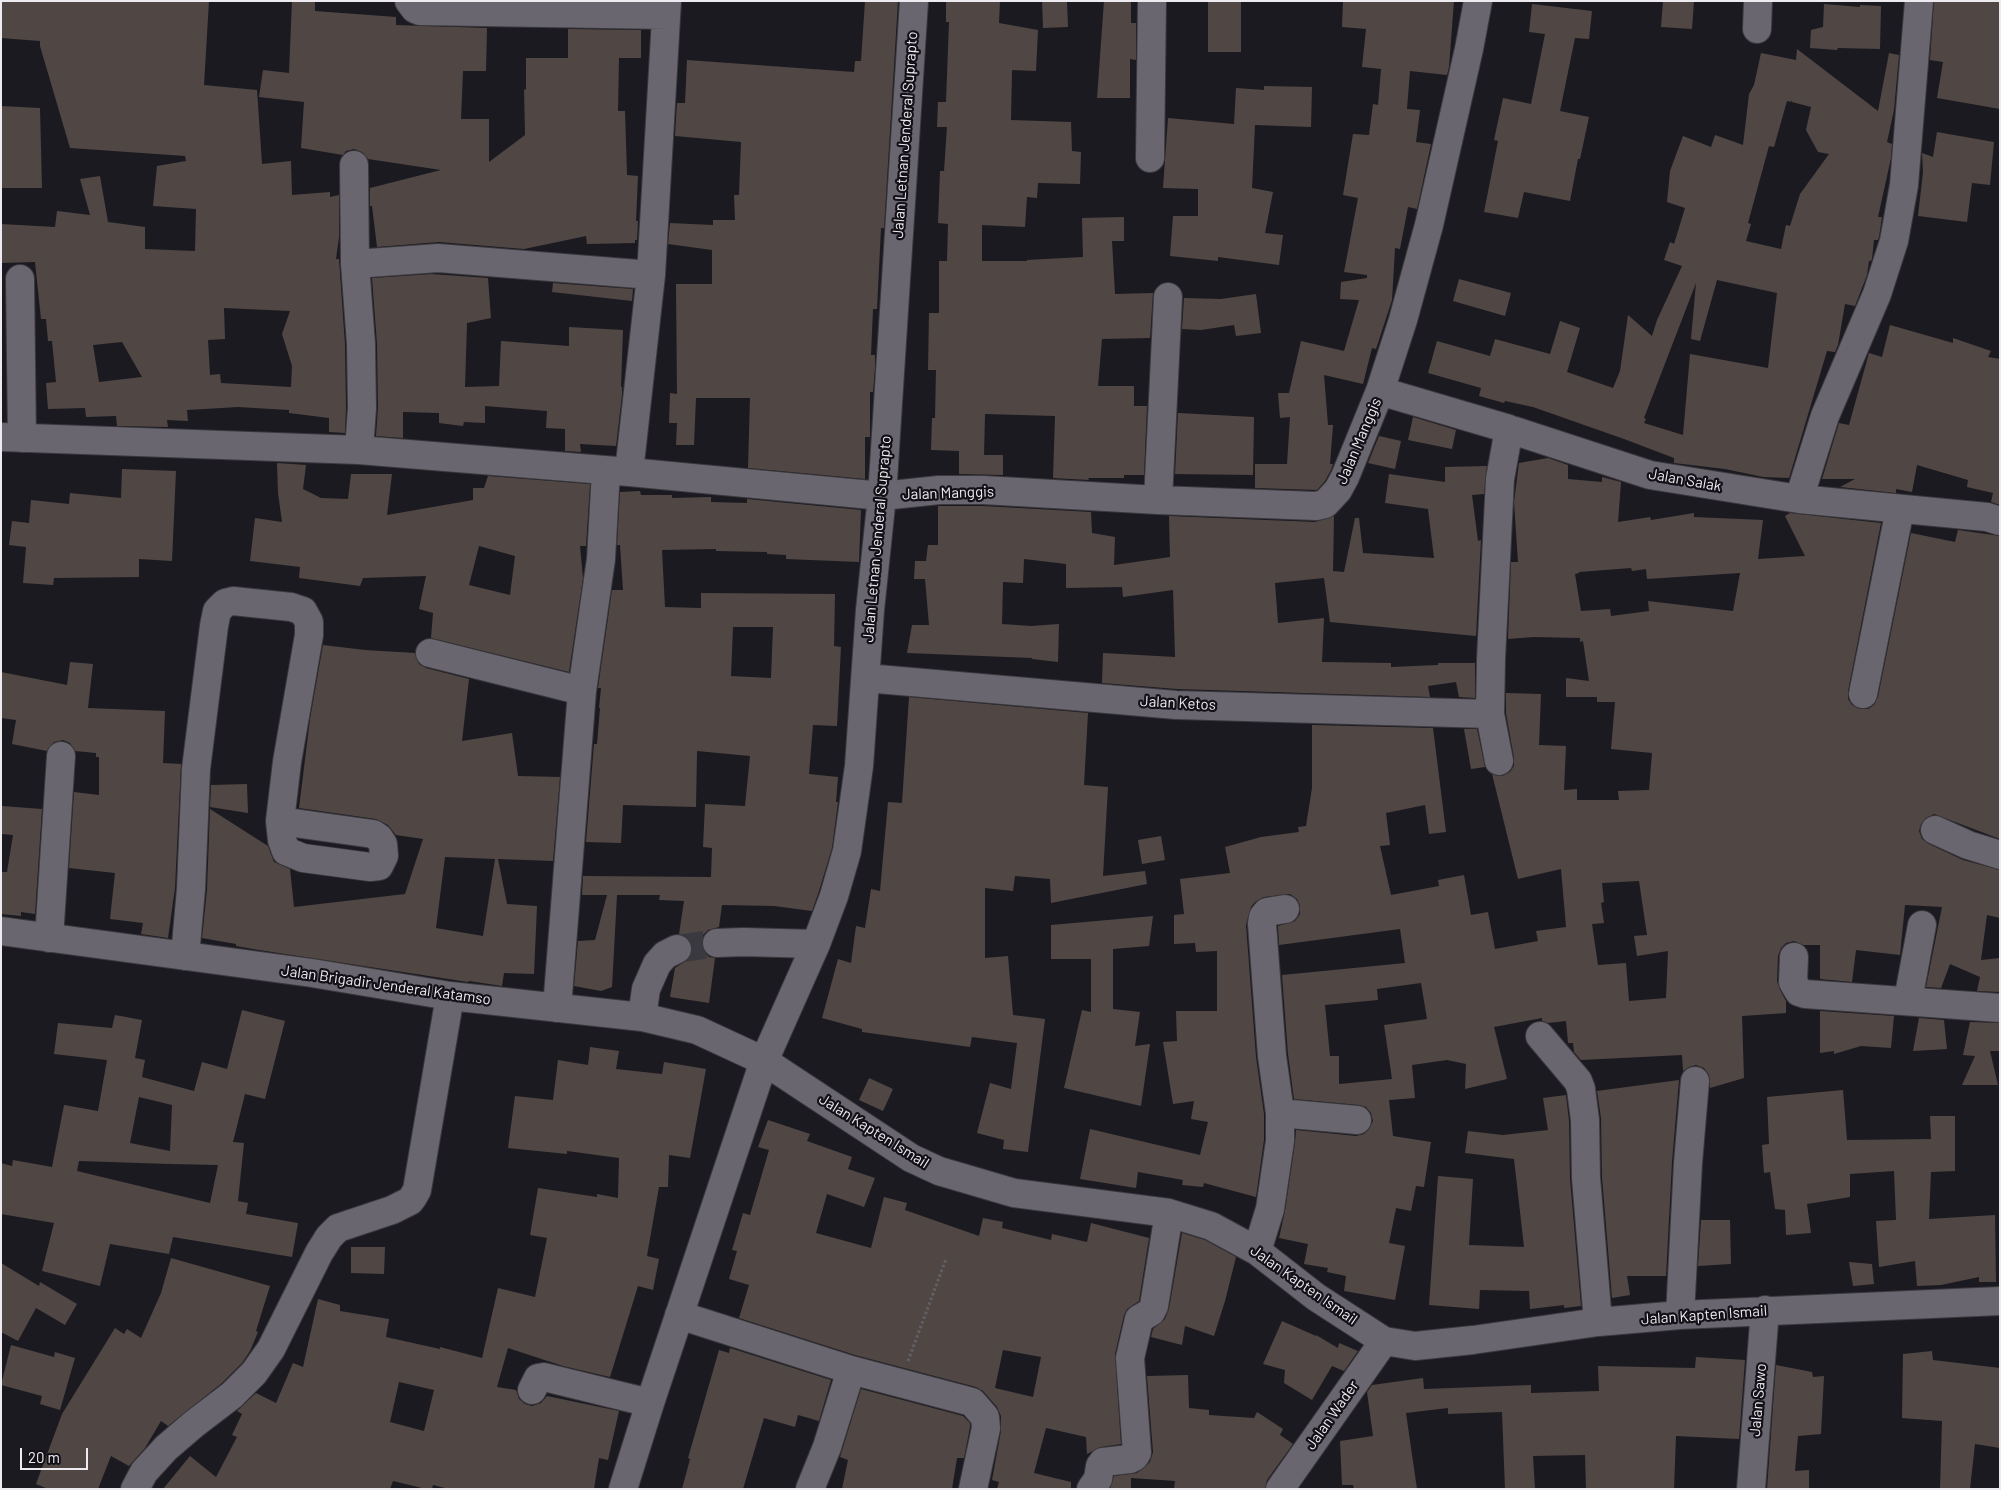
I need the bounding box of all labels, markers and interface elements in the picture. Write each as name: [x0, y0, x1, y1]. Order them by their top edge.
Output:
street label: Jalan Letnan Jenderal Suprapto: [889, 31, 921, 239]
street label: Jalan Manggis: [1333, 395, 1385, 487]
street label: Jalan Letnan Jenderal Suprapto: [859, 435, 895, 643]
street label: Jalan Salak: [1647, 465, 1723, 495]
street label: Jalan Manggis: [902, 482, 994, 504]
street label: Jalan Ketos: [1140, 692, 1216, 714]
street label: Jalan Brigadir Jenderal Katamso: [280, 961, 492, 1009]
street label: Jalan Kapten Ismail: [816, 1090, 932, 1172]
street label: Jalan Kapten Ismail: [1247, 1241, 1361, 1329]
street label: Jalan Kapten Ismail: [1640, 1302, 1768, 1328]
street label: Jalan Sawo: [1746, 1363, 1770, 1437]
street label: Jalan Wader: [1302, 1377, 1362, 1453]
scale bar: [22, 1438, 90, 1470]
text: 20 m: [28, 1448, 60, 1466]

